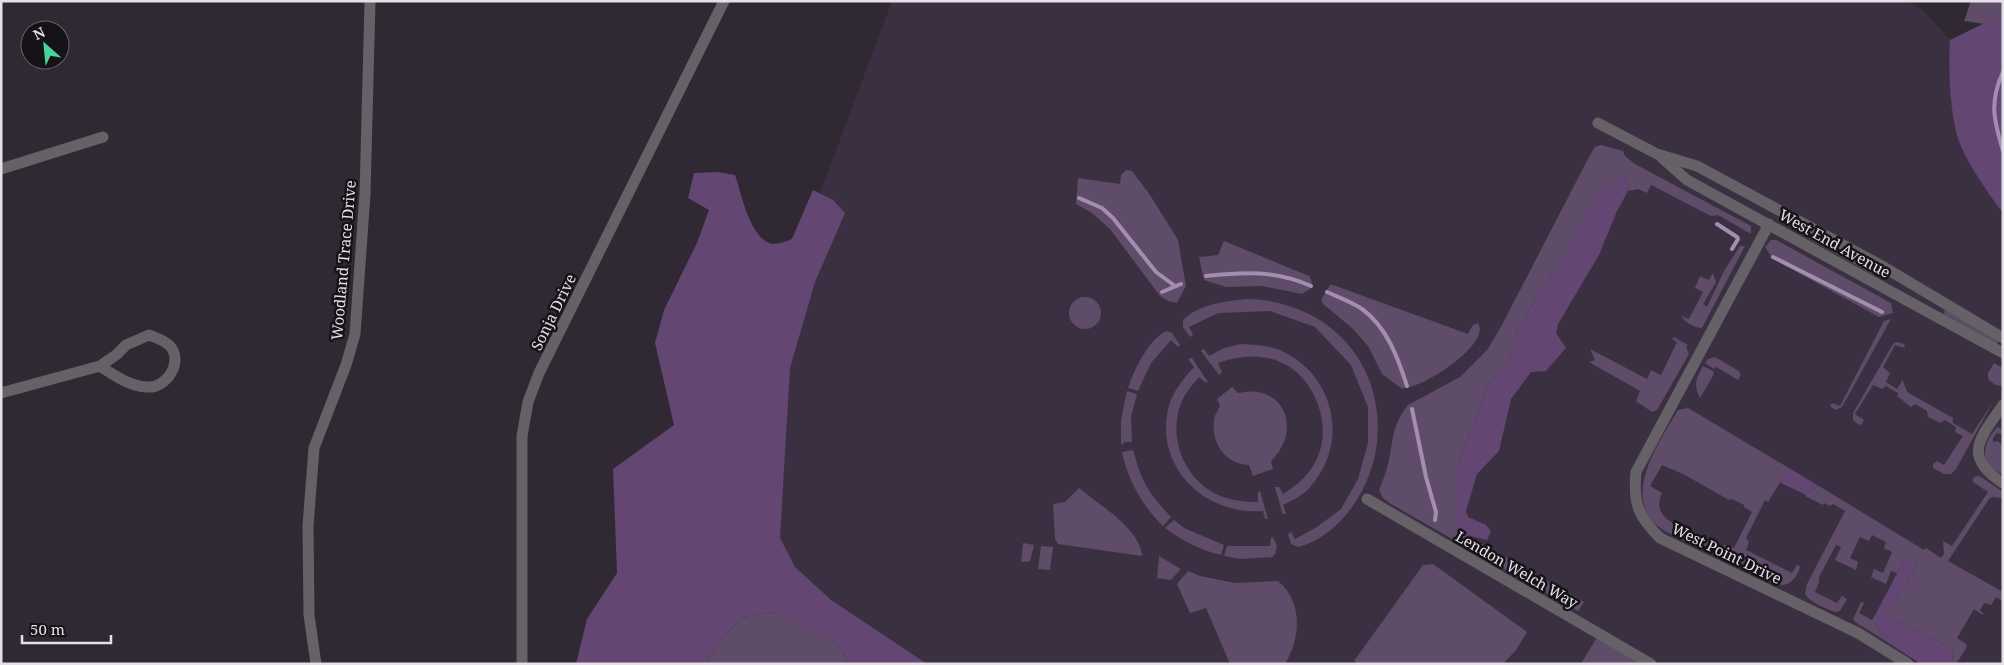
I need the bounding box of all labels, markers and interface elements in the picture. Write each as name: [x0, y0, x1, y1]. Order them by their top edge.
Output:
north arrow: [20, 20, 70, 70]
text: N: [30, 22, 48, 44]
street label: Woodland Trace Drive: [326, 179, 360, 341]
street label: West End Avenue: [1776, 204, 1894, 282]
street label: Sonja Drive: [526, 270, 580, 354]
street label: West Point Drive: [1669, 518, 1785, 588]
street label: Lendon Welch Way: [1452, 526, 1582, 612]
scale bar: [22, 612, 111, 644]
text: 50 m: [30, 619, 65, 639]

